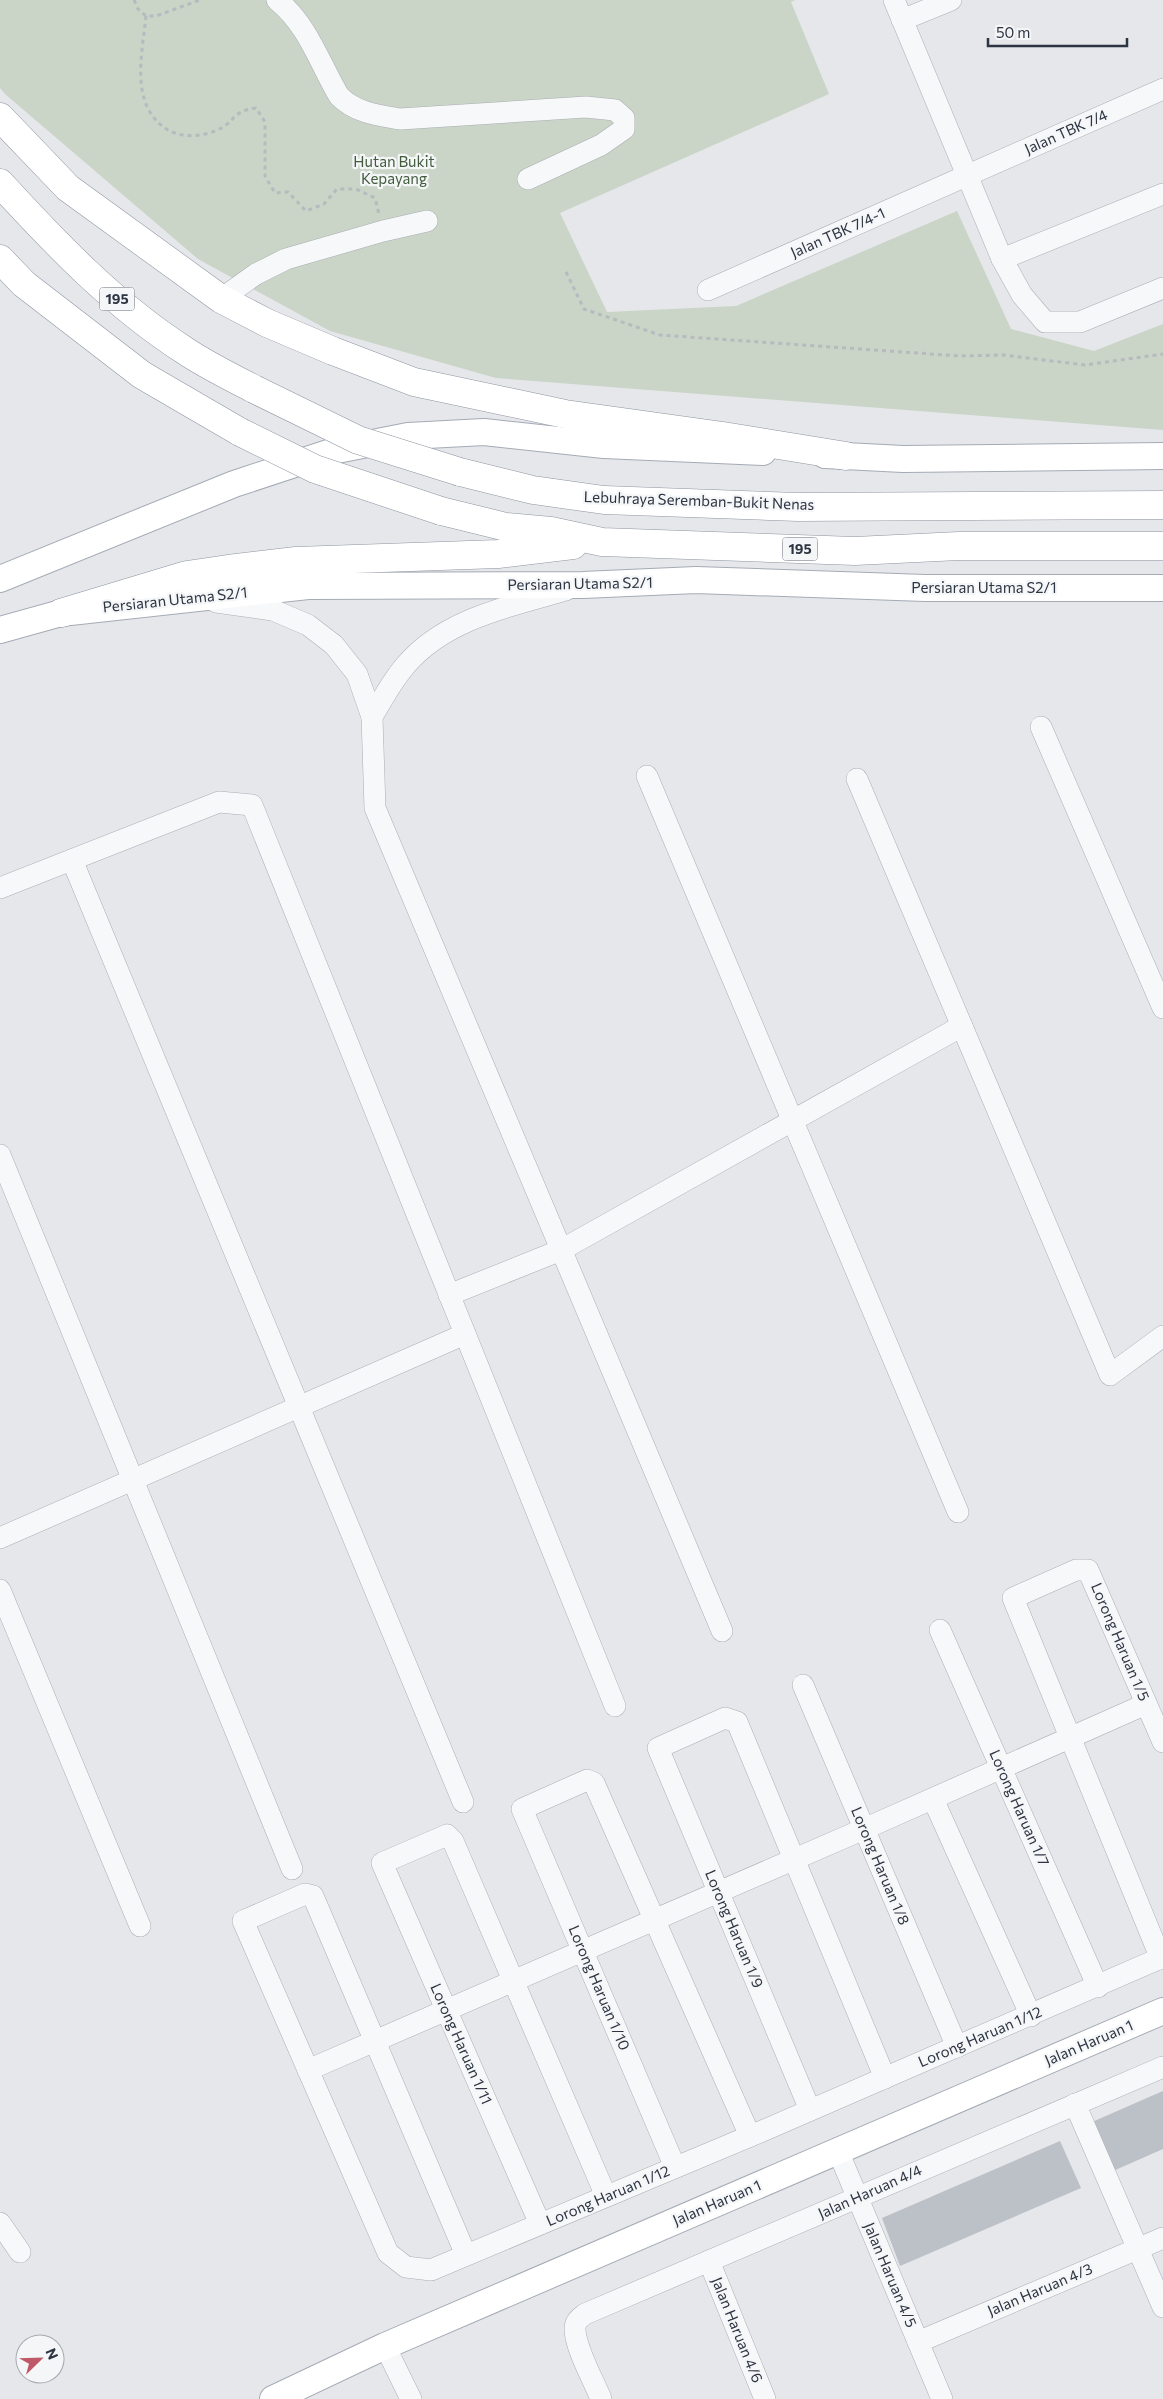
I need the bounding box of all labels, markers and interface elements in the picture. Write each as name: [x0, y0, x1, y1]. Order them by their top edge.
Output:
scale bar: [988, 15, 1127, 47]
text: 50 m: [996, 23, 1030, 41]
street label: Jalan TBK 7/4: [1021, 105, 1110, 157]
park label: Hutan Bukit Kepayang: [353, 152, 435, 187]
street label: Jalan TBK 7/4-1: [787, 203, 888, 261]
road number: 195: [100, 288, 134, 310]
street label: Lebuhraya Seremban-Bukit Nenas: [583, 487, 815, 513]
road number: 195: [782, 538, 818, 560]
street label: Persiaran Utama S2/1: [507, 573, 653, 593]
street label: Persiaran Utama S2/1: [911, 578, 1057, 596]
street label: Persiaran Utama S2/1: [102, 582, 248, 616]
street label: Lorong Haruan 1/5: [1088, 1580, 1154, 1703]
street label: Lorong Haruan 1/7: [986, 1747, 1054, 1869]
street label: Lorong Haruan 1/8: [848, 1804, 914, 1927]
street label: Lorong Haruan 1/9: [702, 1867, 768, 1990]
street label: Lorong Haruan 1/10: [565, 1922, 634, 2053]
street label: Lorong Haruan 1/11: [427, 1980, 497, 2107]
street label: Lorong Haruan 1/12: [915, 2002, 1044, 2070]
street label: Jalan Haruan 1: [1042, 2015, 1136, 2069]
street label: Jalan Haruan 4/4: [815, 2160, 924, 2222]
street label: Lorong Haruan 1/12: [543, 2161, 672, 2229]
street label: Jalan Haruan 1: [670, 2175, 764, 2229]
street label: Jalan Haruan 4/5: [861, 2219, 921, 2330]
street label: Jalan Haruan 4/3: [984, 2259, 1095, 2319]
street label: Jalan Haruan 4/6: [709, 2274, 767, 2385]
north arrow: [15, 2334, 65, 2384]
text: N: [43, 2346, 62, 2362]

